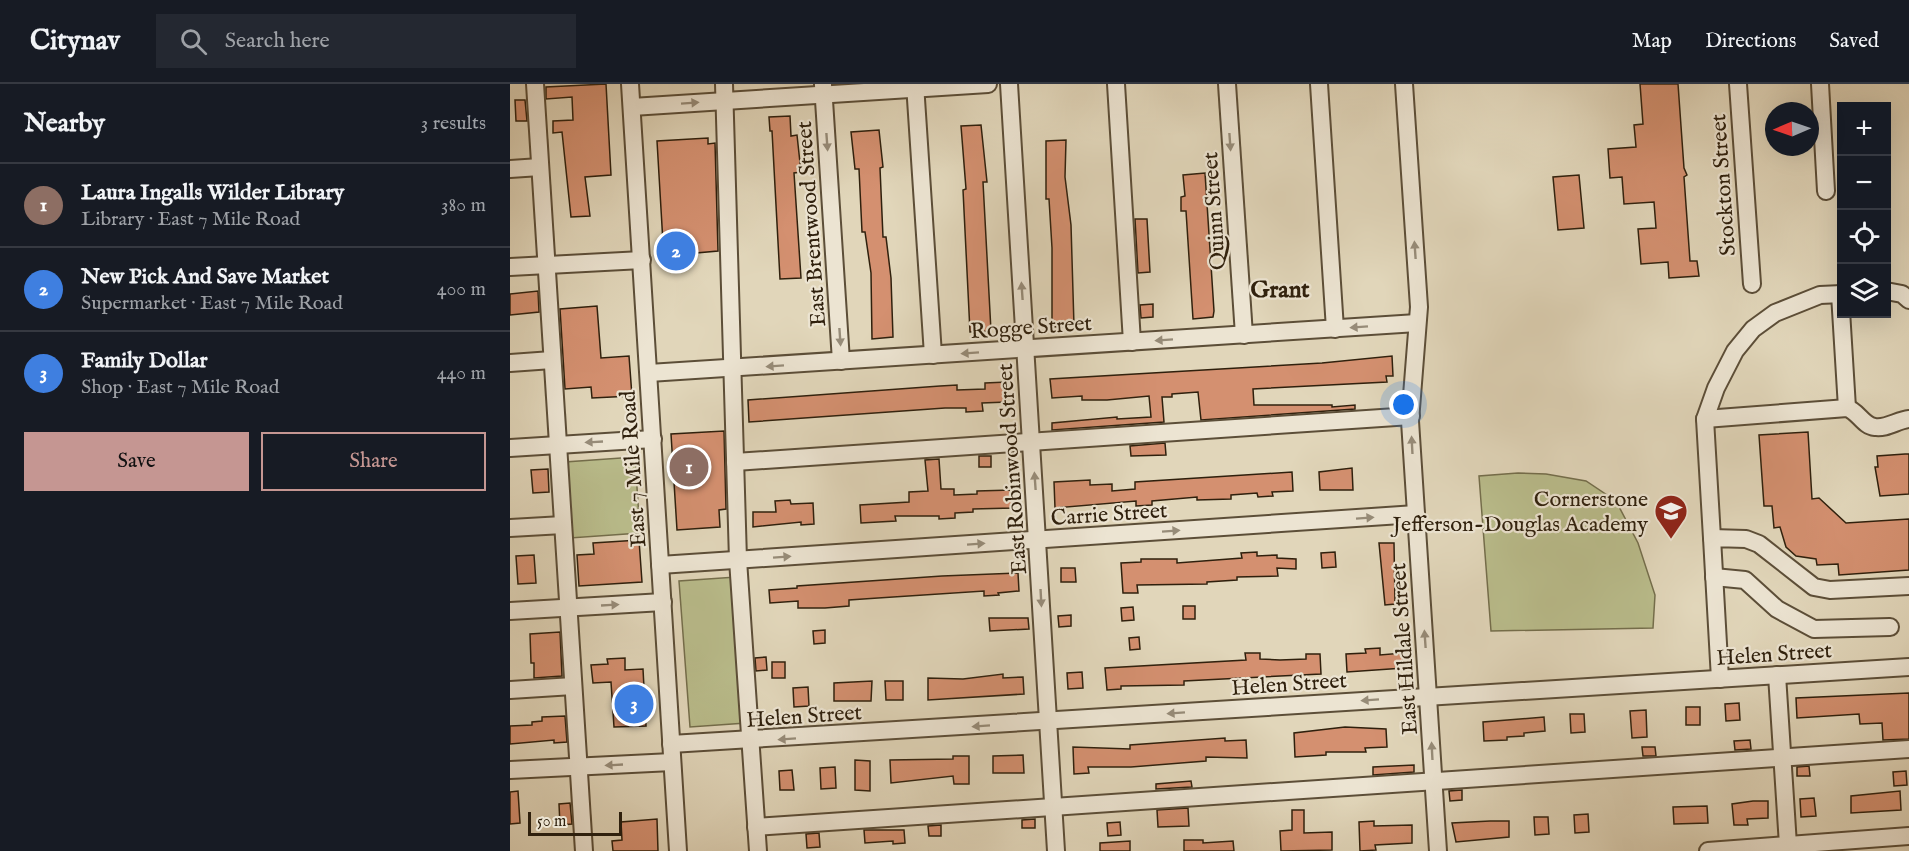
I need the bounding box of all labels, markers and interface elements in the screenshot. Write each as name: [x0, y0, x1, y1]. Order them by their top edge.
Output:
search box: [156, 14, 576, 68]
text: Citynav: [30, 24, 120, 59]
icon: search: [177, 25, 210, 58]
text: Search here: [225, 27, 330, 55]
text: Map: [1632, 28, 1672, 55]
text: Directions: [1705, 28, 1796, 55]
text: Saved: [1829, 28, 1879, 55]
one-way arrow: [681, 98, 700, 108]
north arrow: [1765, 102, 1819, 156]
map controls: [1837, 102, 1891, 318]
button: +: [1837, 102, 1891, 156]
text: Nearby: [24, 107, 105, 140]
text: 3 results: [421, 111, 486, 136]
street label: Stockton Street: [1705, 112, 1743, 257]
street label: East Brentwood Street: [791, 120, 833, 328]
one-way arrow: [822, 133, 831, 152]
one-way arrow: [1226, 133, 1235, 152]
street label: Quinn Street: [1197, 150, 1233, 271]
button: −: [1837, 156, 1891, 210]
text: Laura Ingalls Wilder Library: [81, 179, 344, 207]
text: 1: [40, 193, 47, 218]
text: 380 m: [441, 193, 486, 218]
text: Library · East 7 Mile Road: [81, 207, 300, 232]
button: locate: [1837, 210, 1891, 264]
pin: 2: [656, 228, 696, 274]
one-way arrow: [1410, 241, 1420, 260]
text: New Pick And Save Market: [81, 263, 329, 291]
button: layers: [1837, 264, 1891, 318]
district label: Grant: [1250, 275, 1310, 306]
text: 2: [39, 277, 48, 302]
text: 400 m: [437, 277, 486, 302]
one-way arrow: [1018, 281, 1027, 300]
text: Supermarket · East 7 Mile Road: [81, 291, 343, 316]
street label: Rogge Street: [969, 310, 1093, 346]
one-way arrow: [1349, 322, 1368, 332]
one-way arrow: [835, 327, 844, 346]
one-way arrow: [1155, 335, 1174, 345]
text: Family Dollar: [81, 347, 208, 375]
one-way arrow: [960, 348, 979, 358]
text: 3: [40, 361, 47, 386]
text: 440 m: [437, 361, 486, 386]
one-way arrow: [766, 361, 785, 370]
street label: East Robinwood Street: [992, 362, 1034, 575]
text: Shop · East 7 Mile Road: [81, 375, 279, 400]
street label: East 7 Mile Road: [615, 389, 653, 548]
your location: [1389, 390, 1418, 419]
button: Save: [24, 432, 249, 491]
button: Share: [261, 432, 486, 491]
one-way arrow: [1407, 435, 1417, 454]
one-way arrow: [585, 438, 604, 447]
pin: 1: [670, 444, 708, 490]
one-way arrow: [1030, 472, 1040, 491]
place label: Cornerstone Jefferson-Douglas Academy: [1390, 486, 1648, 539]
school or university icon: Cornerstone Jefferson-Douglas Academy: [1653, 493, 1689, 540]
street label: Carrie Street: [1050, 497, 1169, 533]
one-way arrow: [1356, 513, 1375, 523]
one-way arrow: [1161, 526, 1180, 536]
one-way arrow: [967, 539, 986, 549]
one-way arrow: [772, 552, 791, 562]
street label: East Hildale Street: [1385, 562, 1425, 736]
one-way arrow: [1037, 589, 1046, 608]
one-way arrow: [601, 600, 620, 610]
one-way arrow: [1420, 630, 1429, 649]
street label: Helen Street: [1715, 637, 1833, 673]
street label: Helen Street: [1230, 667, 1348, 703]
pin: 3: [614, 682, 654, 726]
one-way arrow: [1361, 696, 1380, 705]
street label: Helen Street: [745, 699, 863, 735]
one-way arrow: [1166, 709, 1185, 718]
one-way arrow: [972, 722, 991, 731]
one-way arrow: [777, 734, 796, 743]
one-way arrow: [1427, 741, 1436, 760]
one-way arrow: [604, 760, 623, 769]
scale bar: [528, 809, 622, 836]
text: 50 m: [537, 812, 566, 832]

